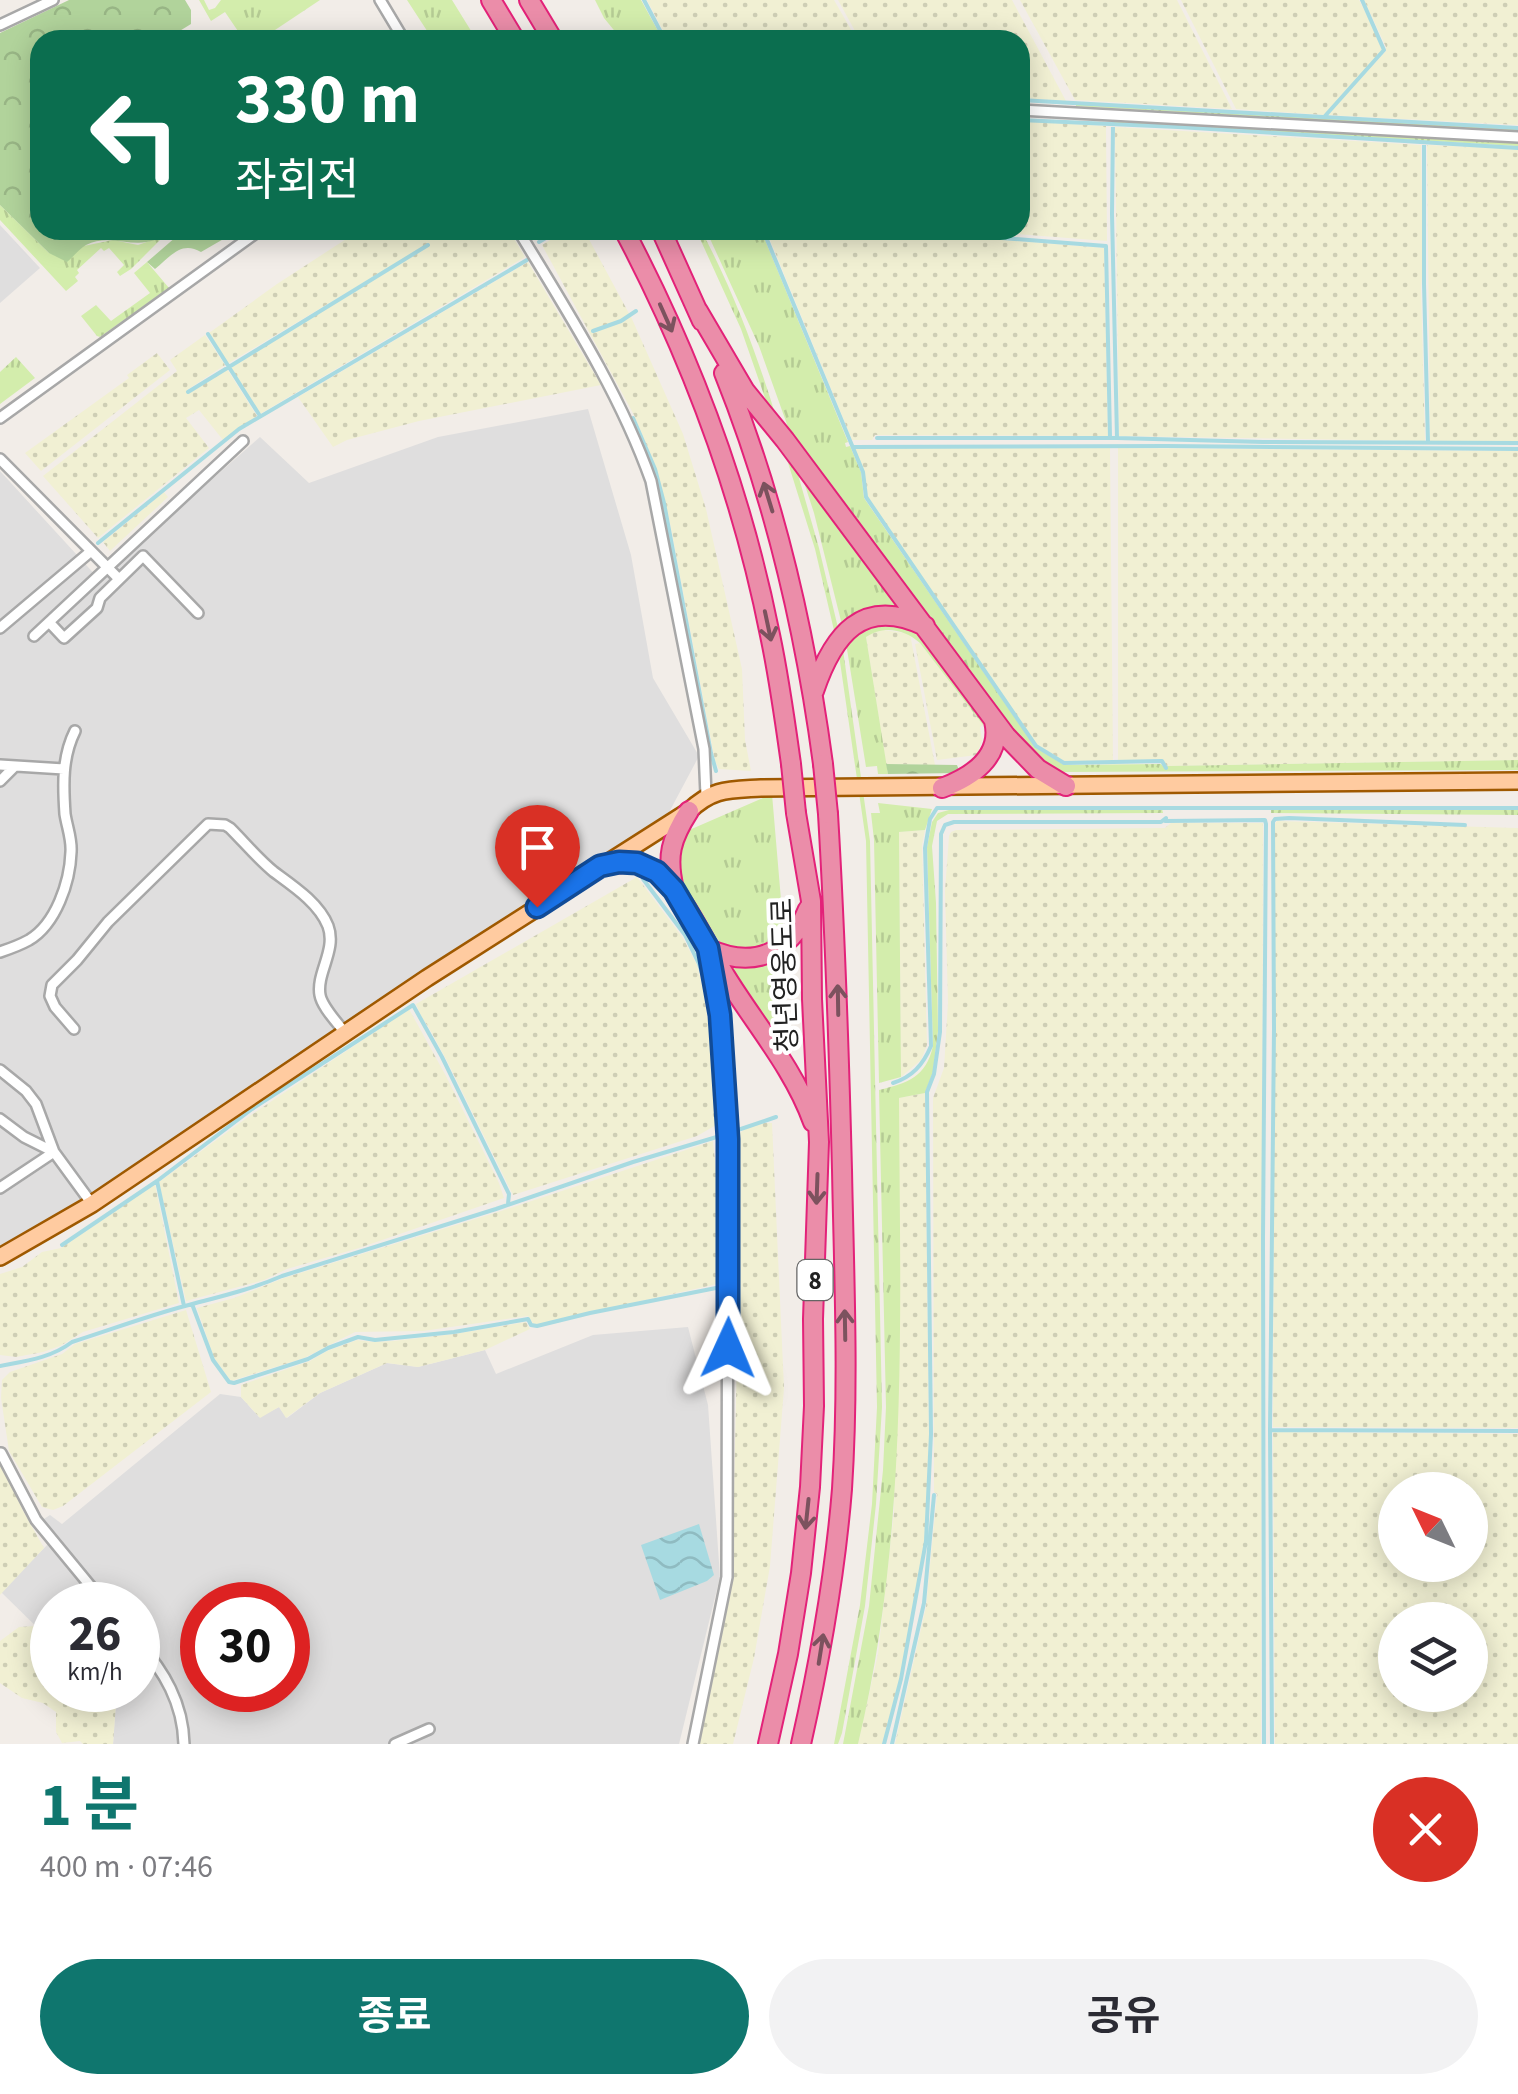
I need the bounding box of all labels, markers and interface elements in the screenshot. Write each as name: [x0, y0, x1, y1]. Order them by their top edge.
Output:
text: 330 m: [235, 50, 420, 150]
icon: left: [70, 70, 200, 200]
text: 좌회전: [235, 149, 359, 213]
one-way arrow: [658, 302, 676, 333]
one-way arrow: [758, 482, 776, 513]
one-way arrow: [760, 609, 779, 641]
pin: [495, 805, 580, 908]
icon: arrive: [510, 820, 565, 875]
street label: 청년영웅도로: [762, 897, 808, 1053]
one-way arrow: [828, 985, 847, 1017]
one-way arrow: [808, 1173, 827, 1205]
road number: 8: [798, 1260, 832, 1300]
position arrow: [676, 1296, 780, 1400]
one-way arrow: [836, 1310, 854, 1342]
north arrow: [1378, 1472, 1488, 1582]
map controls: [1378, 1472, 1488, 1712]
one-way arrow: [797, 1497, 816, 1529]
speed limit sign: 30: [180, 1582, 310, 1712]
text: 26: [69, 1599, 121, 1670]
button: layers: [1378, 1602, 1488, 1712]
one-way arrow: [813, 1633, 831, 1665]
text: km/h: [67, 1654, 123, 1690]
text: 1 분: [40, 1764, 139, 1849]
button: close: [1373, 1777, 1478, 1882]
text: 400 m · 07:46: [40, 1844, 213, 1890]
button: 종료: [40, 1959, 749, 2074]
button: 공유: [769, 1959, 1478, 2074]

